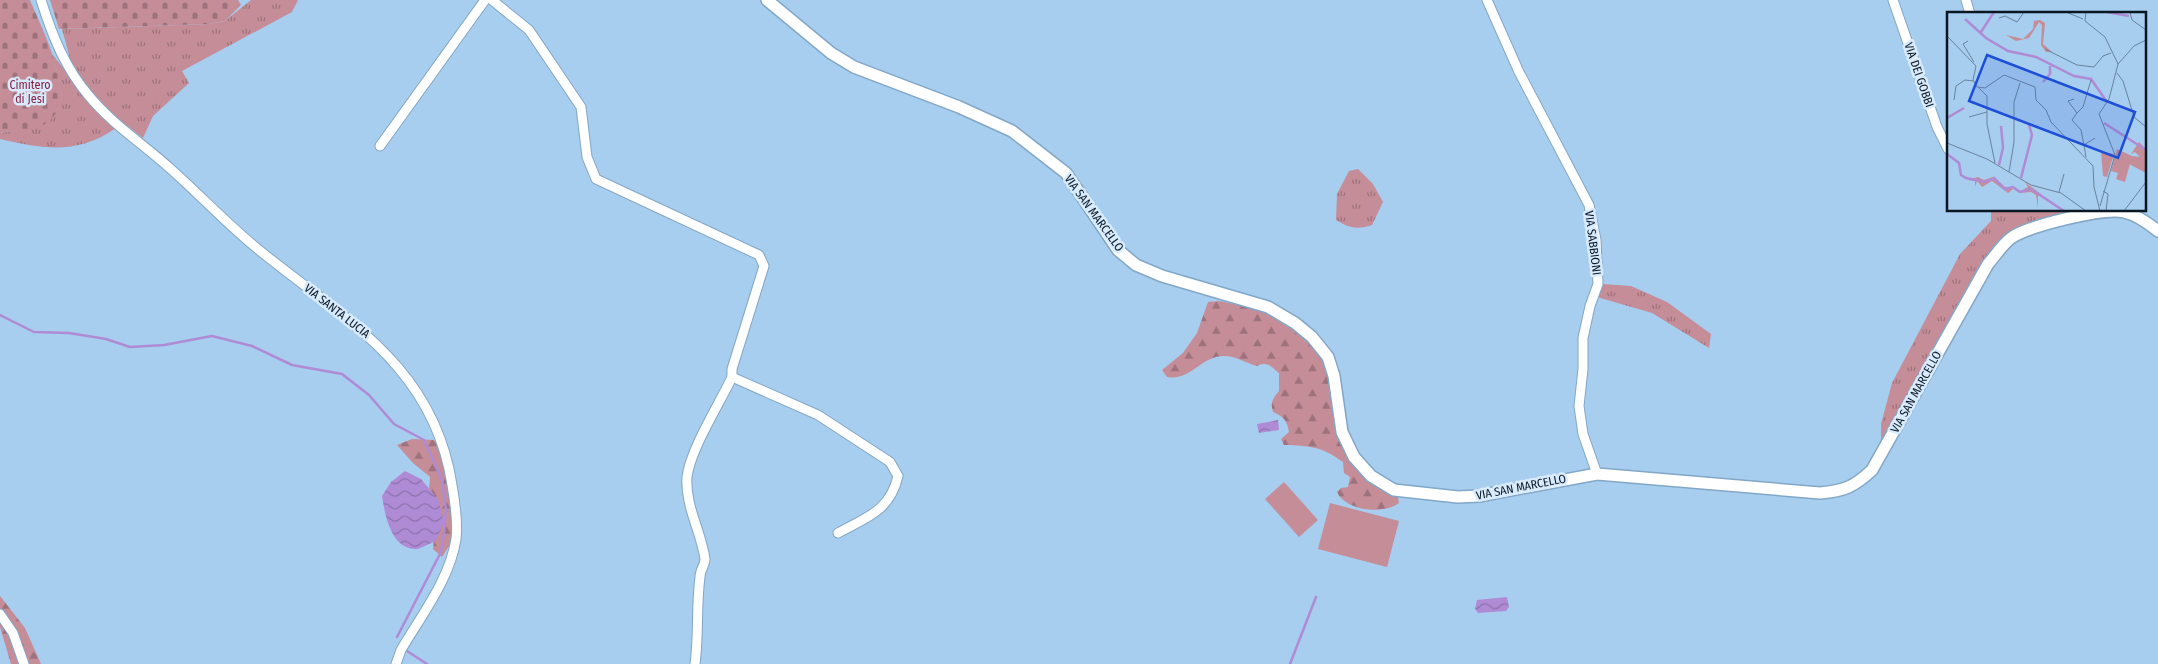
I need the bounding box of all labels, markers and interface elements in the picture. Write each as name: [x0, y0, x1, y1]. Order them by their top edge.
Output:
inset map: [1947, 12, 2146, 211]
street label: VIA DEI GOBBI: [1901, 41, 1937, 109]
park label: Cimitero di Jesi: [9, 78, 51, 106]
street label: VIA SAN MARCELLO: [1061, 172, 1127, 254]
street label: VIA SABBIONI: [1582, 210, 1604, 276]
street label: VIA SANTA LUCIA: [301, 281, 373, 341]
street label: VIA SAN MARCELLO: [1888, 349, 1944, 435]
street label: VIA SAN MARCELLO: [1475, 471, 1567, 503]

